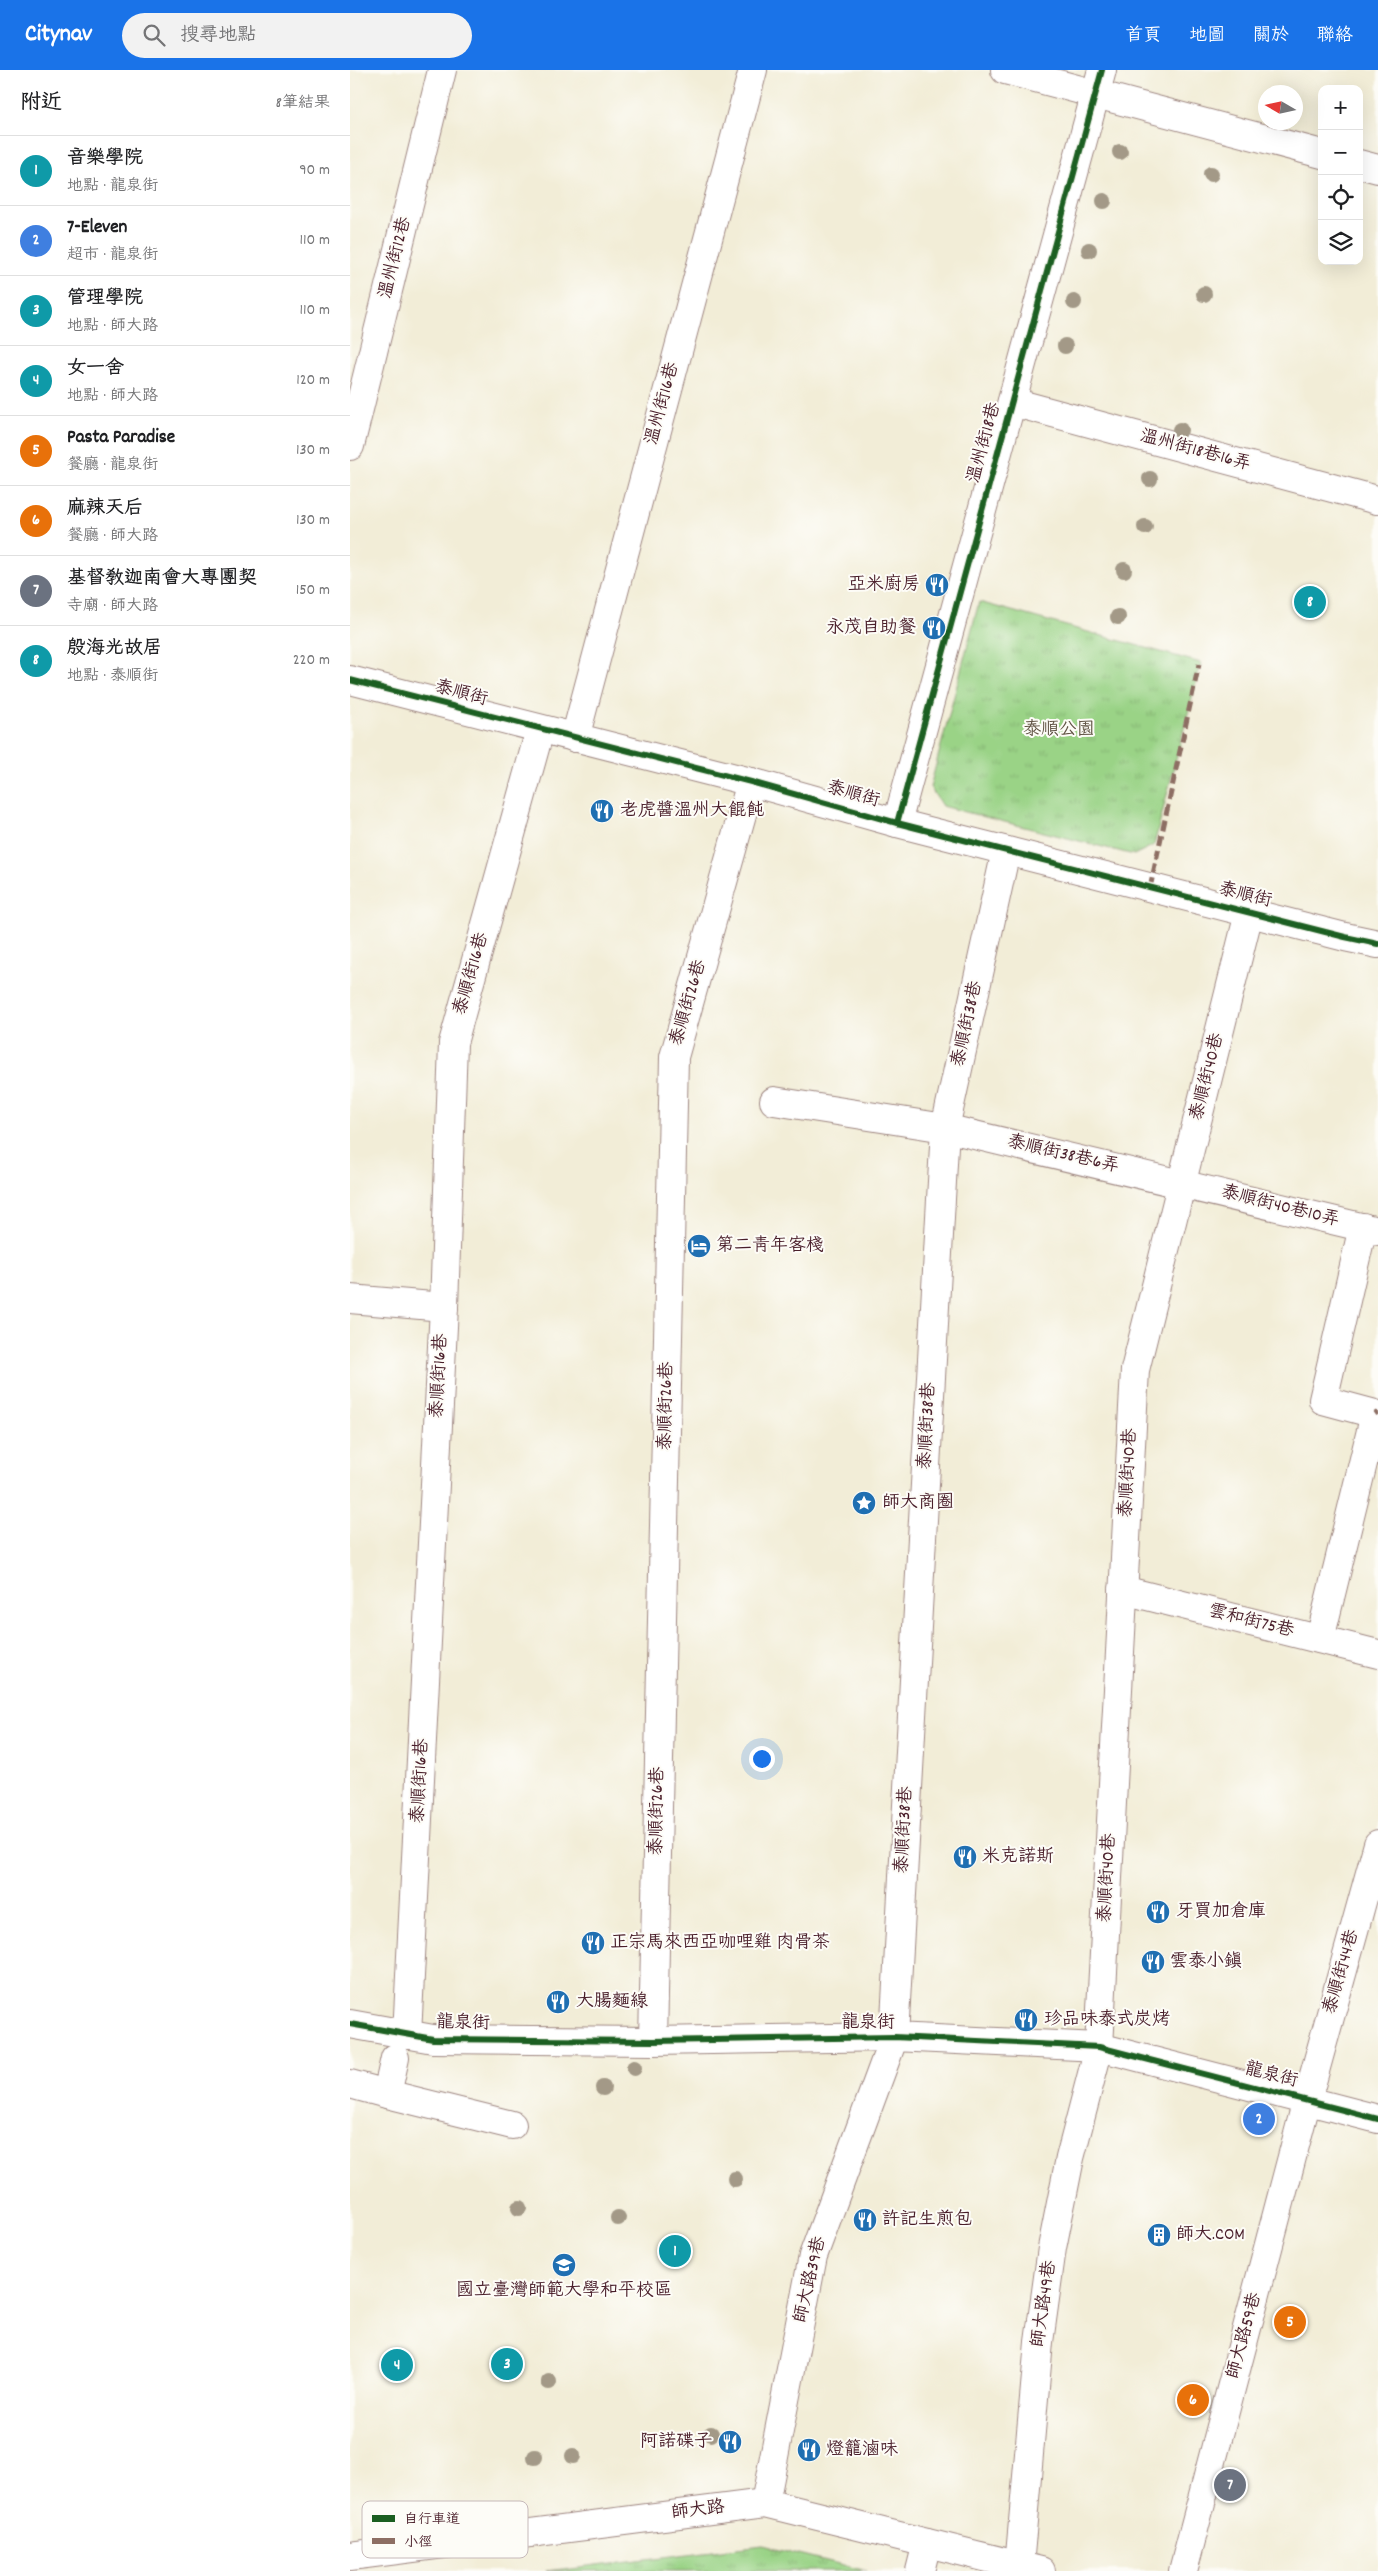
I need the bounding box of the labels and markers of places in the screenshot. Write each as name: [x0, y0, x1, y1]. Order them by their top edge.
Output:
restaurant icon: 亞米廚房: [924, 572, 950, 598]
place label: 亞米廚房: [848, 573, 920, 598]
pin: 8: [1294, 583, 1326, 621]
restaurant icon: 永茂自助餐: [921, 615, 947, 641]
place label: 永茂自助餐: [826, 616, 916, 641]
restaurant icon: 老虎醬溫州大餛飩: [589, 798, 615, 824]
place label: 老虎醬溫州大餛飩: [620, 799, 764, 824]
hotel icon: 第二青年客棧: [686, 1233, 712, 1259]
place label: 第二青年客棧: [716, 1234, 824, 1259]
place icon: 師大商圈: [851, 1490, 877, 1516]
place label: 師大商圈: [882, 1491, 954, 1516]
restaurant icon: 米克諾斯: [952, 1844, 978, 1870]
place label: 米克諾斯: [982, 1845, 1054, 1870]
restaurant icon: 牙買加倉庫: [1145, 1899, 1171, 1925]
place label: 牙買加倉庫: [1176, 1900, 1266, 1925]
restaurant icon: 正宗馬來西亞咖哩雞 肉骨茶: [580, 1930, 606, 1956]
place label: 正宗馬來西亞咖哩雞 肉骨茶: [610, 1931, 830, 1956]
restaurant icon: 雲泰小鎮: [1140, 1949, 1166, 1975]
place label: 雲泰小鎮: [1170, 1950, 1242, 1975]
restaurant icon: 大腸麵線: [545, 1989, 571, 2015]
place label: 大腸麵線: [576, 1990, 648, 2015]
restaurant icon: 珍品味泰式炭烤: [1013, 2007, 1039, 2033]
place label: 珍品味泰式炭烤: [1044, 2008, 1170, 2033]
pin: 2: [1243, 2100, 1275, 2138]
restaurant icon: 許記生煎包: [852, 2207, 878, 2233]
place label: 許記生煎包: [882, 2208, 972, 2233]
building icon: 師大.COM: [1146, 2222, 1172, 2248]
place label: 師大.COM: [1176, 2223, 1245, 2248]
pin: 1: [659, 2232, 691, 2270]
school or university icon: 國立臺灣師範大學和平校區: [551, 2252, 577, 2278]
place label: 國立臺灣師範大學和平校區: [456, 2279, 672, 2304]
pin: 5: [1274, 2303, 1306, 2341]
pin: 3: [491, 2345, 523, 2383]
pin: 4: [381, 2346, 413, 2384]
pin: 6: [1177, 2381, 1209, 2419]
restaurant icon: 阿諾碟子: [717, 2429, 743, 2455]
place label: 阿諾碟子: [640, 2430, 712, 2455]
restaurant icon: 燈籠滷味: [796, 2437, 822, 2463]
place label: 燈籠滷味: [826, 2438, 898, 2463]
pin: 7: [1214, 2466, 1246, 2504]

